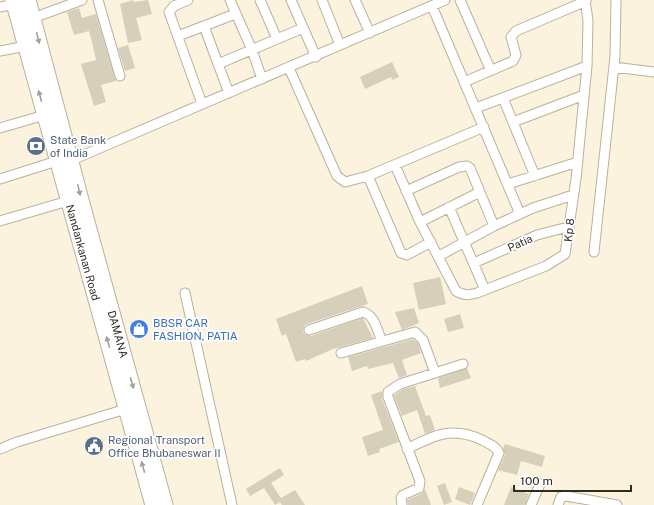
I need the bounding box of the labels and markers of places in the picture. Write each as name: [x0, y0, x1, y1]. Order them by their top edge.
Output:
place label: State Bank of India: [50, 134, 106, 159]
bank icon: State Bank of India: [25, 135, 47, 157]
place label: BBSR CAR FASHION, PATIA: [153, 317, 238, 342]
shop icon: BBSR CAR FASHION, PATIA: [128, 318, 150, 340]
place label: Regional Transport Office Bhubaneswar II: [108, 434, 221, 459]
public building icon: Regional Transport Office Bhubaneswar II: [83, 435, 105, 457]

